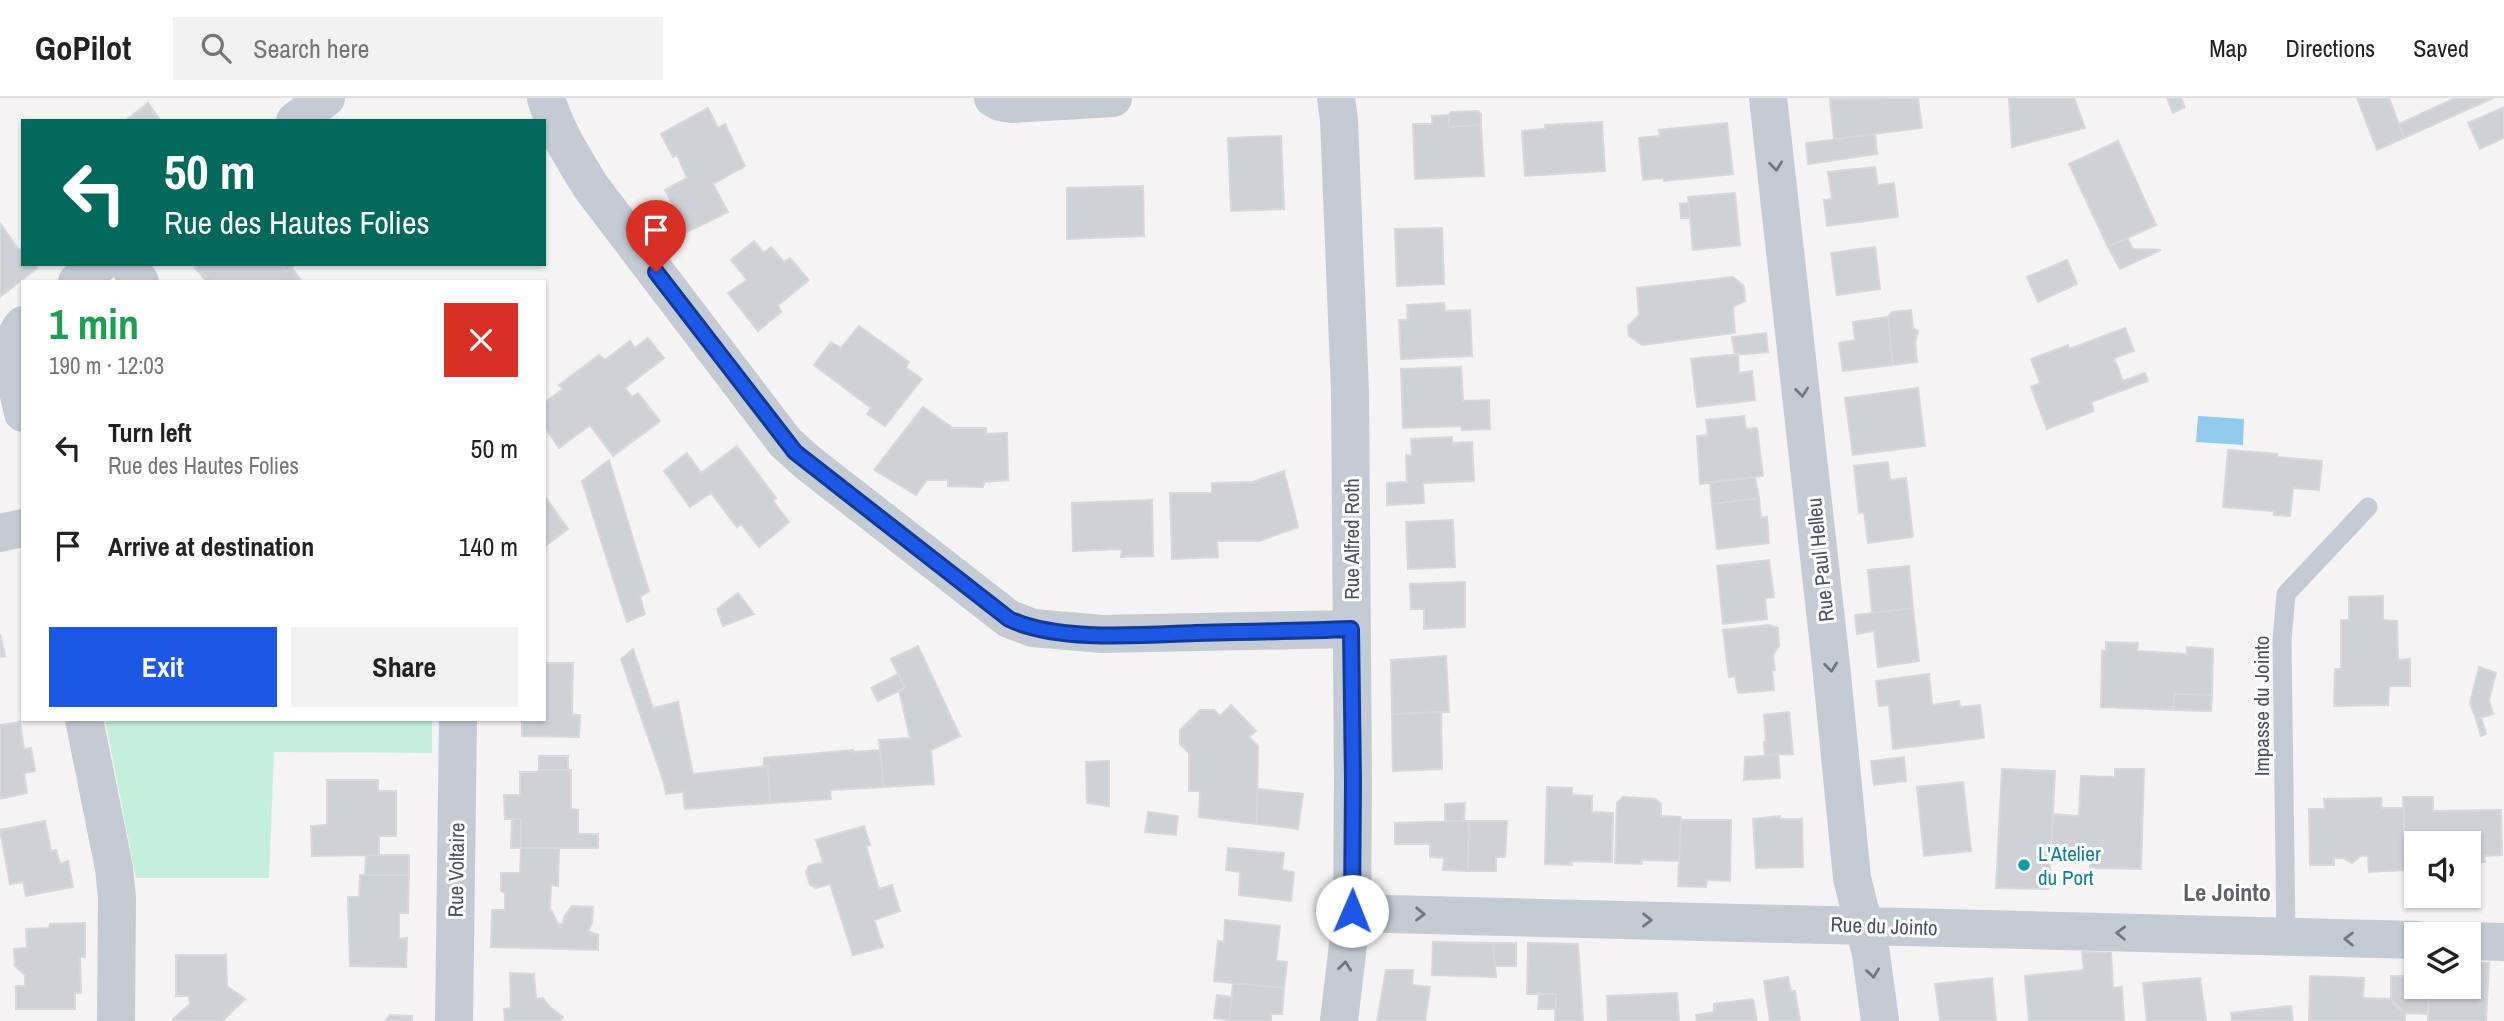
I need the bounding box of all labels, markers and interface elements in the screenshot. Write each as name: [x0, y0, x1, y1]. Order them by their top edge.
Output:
search box: [173, 17, 663, 80]
text: GoPilot: [35, 26, 131, 70]
icon: search: [197, 29, 235, 67]
text: Search here: [253, 31, 369, 66]
text: Map: [2209, 32, 2247, 64]
text: Directions: [2285, 32, 2375, 64]
text: Saved: [2413, 32, 2469, 64]
text: 50 m: [164, 138, 256, 204]
icon: left: [49, 147, 140, 238]
one-way arrow: [1769, 160, 1784, 172]
pin: [626, 200, 686, 272]
text: Rue des Hautes Folies: [164, 201, 430, 244]
icon: arrive: [637, 211, 675, 249]
text: 1 min: [49, 296, 139, 352]
button: close: [444, 303, 518, 377]
text: 190 m · 12:03: [49, 350, 164, 381]
one-way arrow: [1794, 386, 1809, 398]
text: Turn left: [108, 415, 192, 450]
icon: left: [49, 429, 87, 467]
text: 50 m: [471, 431, 518, 466]
text: Rue des Hautes Folies: [108, 450, 299, 481]
street label: Rue Alfred Roth: [1337, 478, 1366, 600]
street label: Rue Paul Helleu: [1799, 497, 1841, 623]
icon: arrive: [49, 527, 87, 565]
text: Arrive at destination: [108, 529, 314, 564]
text: 140 m: [459, 529, 518, 564]
button: Exit: [49, 627, 277, 707]
button: Share: [291, 627, 518, 707]
street label: Impasse du Jointo: [2247, 636, 2276, 776]
one-way arrow: [1824, 661, 1839, 673]
street label: Rue Voltaire: [441, 822, 471, 918]
map controls: [2404, 831, 2481, 999]
button: sound: [2404, 831, 2481, 908]
place label: L'Atelier du Port: [2038, 839, 2101, 892]
marker: L'Atelier du Port: [2016, 857, 2032, 873]
position arrow: [1315, 874, 1389, 948]
district label: Le Jointo: [2183, 876, 2271, 908]
one-way arrow: [1414, 907, 1425, 922]
street label: Rue du Jointo: [1830, 910, 1938, 942]
one-way arrow: [1642, 913, 1653, 928]
button: layers: [2404, 922, 2481, 999]
one-way arrow: [2115, 925, 2126, 941]
one-way arrow: [2343, 931, 2353, 947]
one-way arrow: [1337, 960, 1352, 971]
one-way arrow: [1866, 967, 1881, 979]

